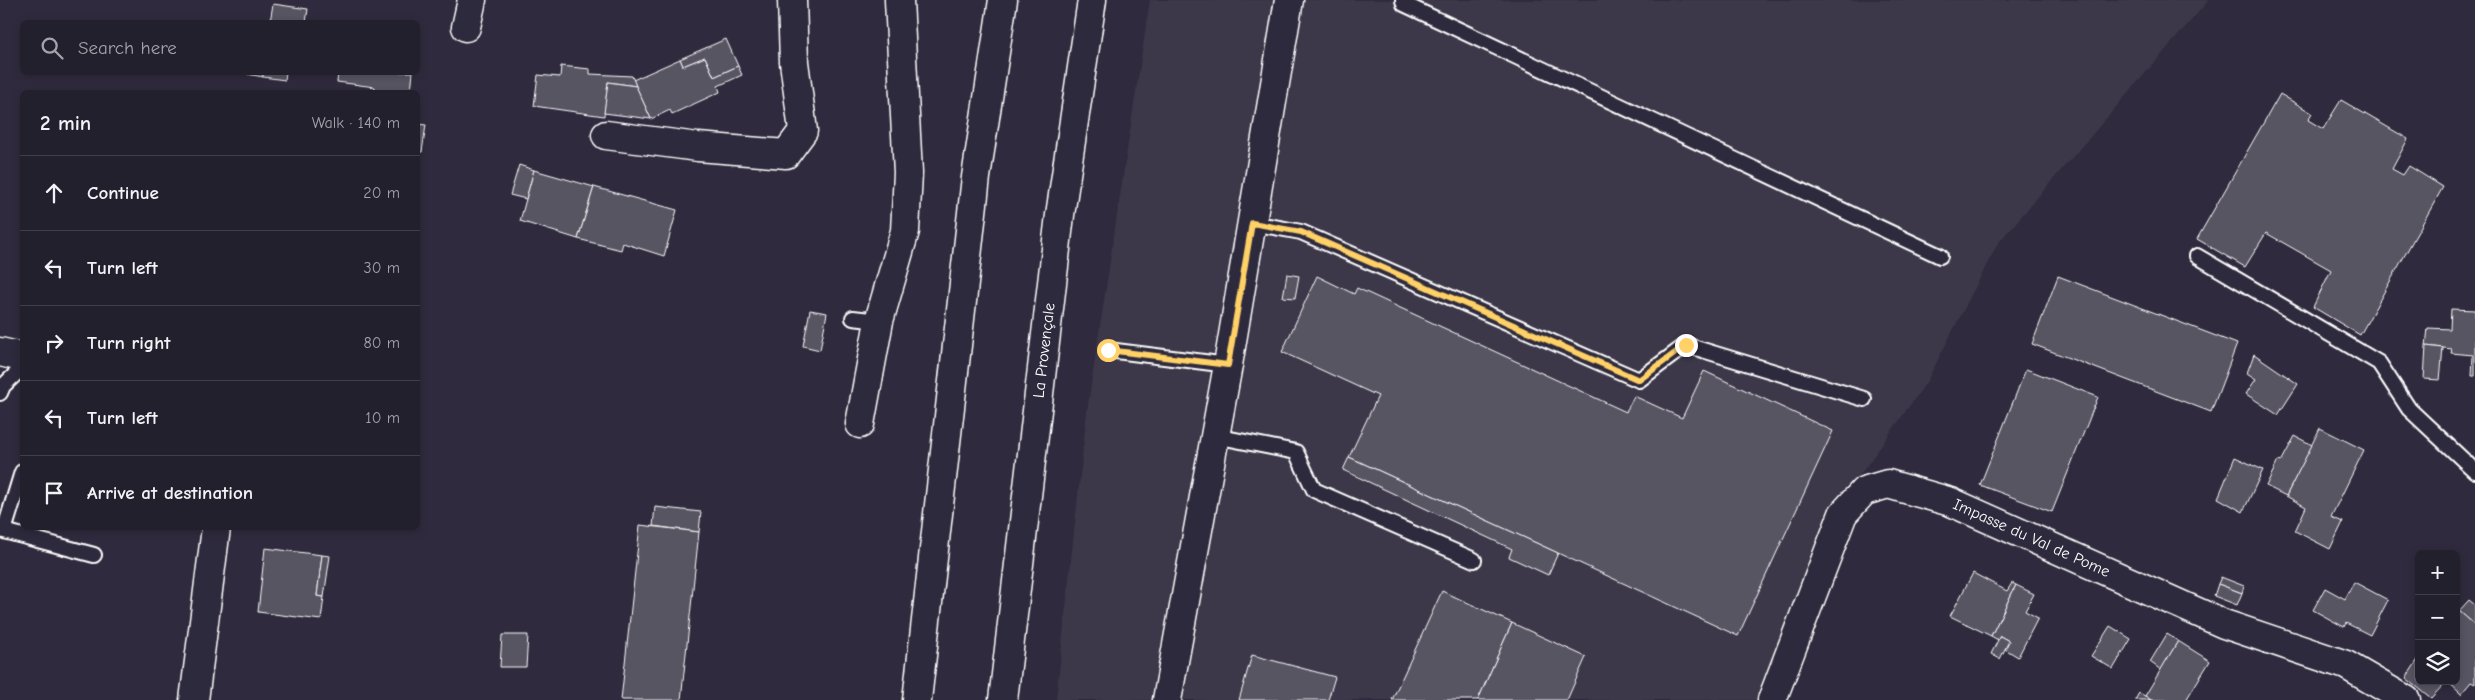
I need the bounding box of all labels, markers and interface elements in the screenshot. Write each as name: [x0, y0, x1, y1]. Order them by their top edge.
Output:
search box: [20, 20, 420, 75]
icon: search: [38, 34, 66, 62]
text: Search here: [78, 37, 177, 59]
text: 2 min: [40, 111, 91, 135]
text: Walk · 140 m: [312, 114, 400, 132]
icon: ahead: [40, 179, 68, 207]
text: Continue: [87, 182, 159, 204]
text: 20 m: [363, 184, 400, 202]
icon: left: [40, 254, 68, 282]
text: Turn left: [87, 257, 158, 279]
text: 30 m: [364, 259, 400, 277]
street label: La Provençale: [1030, 302, 1059, 399]
icon: right: [40, 329, 68, 357]
text: Turn right: [87, 332, 171, 354]
text: 80 m: [363, 334, 400, 352]
route end: [1675, 334, 1698, 357]
route start: [1097, 339, 1120, 362]
icon: left: [40, 404, 68, 432]
text: Turn left: [87, 407, 158, 429]
text: 10 m: [365, 409, 400, 427]
icon: arrive: [40, 479, 68, 507]
text: Arrive at destination: [87, 482, 253, 504]
street label: Impasse du Val de Pome: [1950, 495, 2113, 581]
map controls: [2415, 550, 2460, 685]
button: +: [2415, 550, 2460, 595]
button: −: [2415, 595, 2460, 640]
button: layers: [2415, 640, 2460, 685]

